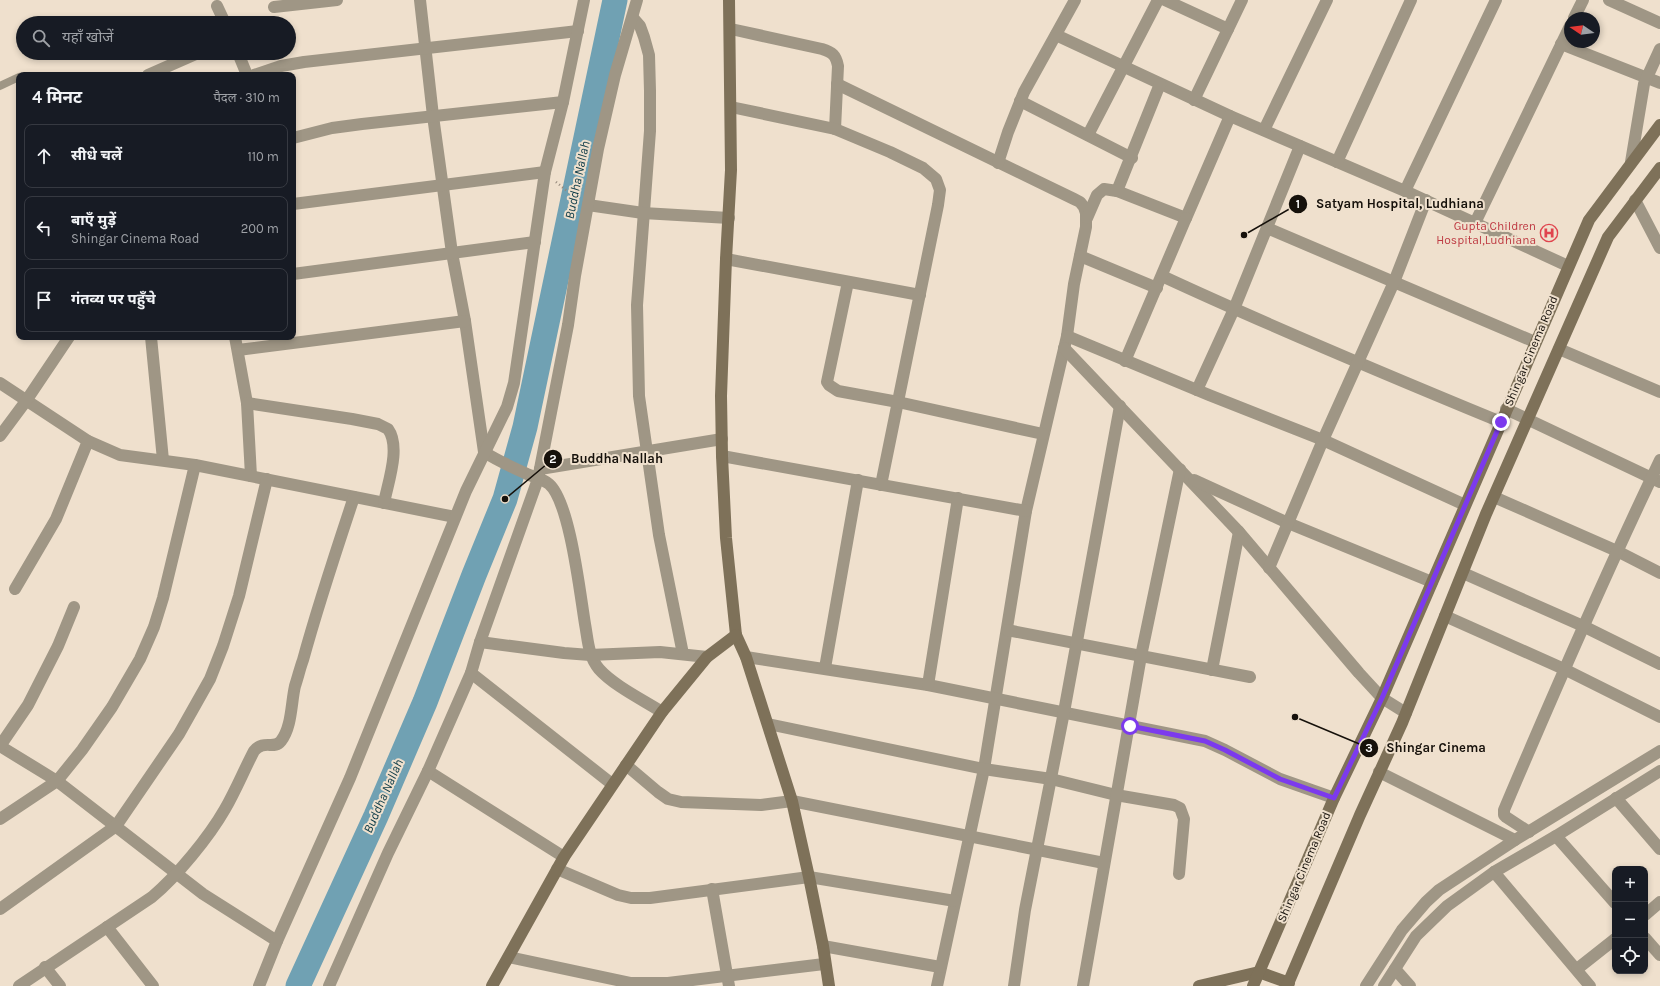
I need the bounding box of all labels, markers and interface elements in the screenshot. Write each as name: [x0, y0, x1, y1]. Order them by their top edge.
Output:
north arrow: [1564, 12, 1600, 48]
search box: [16, 16, 296, 60]
icon: search: [30, 27, 52, 49]
text: यहाँ खोजें: [62, 28, 113, 46]
text: 4 मिनट: [32, 87, 82, 107]
text: पैदल · 310 m: [213, 90, 280, 105]
water label: Buddha Nallah: [561, 140, 593, 220]
icon: ahead: [33, 145, 55, 167]
text: सीधे चलें: [71, 146, 122, 164]
text: 110 m: [247, 149, 279, 164]
callout: Satyam Hospital, Ludhiana: [1288, 191, 1492, 216]
text: Satyam Hospital, Ludhiana: [1316, 196, 1484, 211]
text: 1: [1296, 197, 1300, 211]
text: बाएँ मुड़ें: [71, 211, 116, 229]
icon: left: [33, 217, 55, 239]
place label: Gupta Children Hospital,Ludhiana: [1436, 219, 1536, 247]
text: 200 m: [241, 221, 279, 236]
hospital icon: Gupta Children Hospital,Ludhiana: [1539, 223, 1559, 243]
text: Shingar Cinema Road: [71, 231, 199, 246]
icon: arrive: [33, 289, 55, 311]
text: गंतव्य पर पहुँचे: [71, 290, 156, 308]
street label: Shingar Cinema Road: [1501, 294, 1561, 408]
route end: [1492, 413, 1510, 431]
callout: Buddha Nallah: [543, 446, 671, 471]
text: Buddha Nallah: [571, 451, 663, 466]
text: 2: [549, 452, 557, 466]
route start: [1121, 717, 1139, 735]
callout: Shingar Cinema: [1359, 735, 1494, 760]
text: Shingar Cinema: [1386, 740, 1486, 755]
text: 3: [1365, 741, 1373, 755]
water label: Buddha Nallah: [360, 757, 406, 835]
street label: Shingar Cinema Road: [1274, 810, 1334, 924]
map controls: [1612, 866, 1648, 974]
button: +: [1612, 866, 1648, 902]
button: −: [1612, 902, 1648, 938]
button: locate: [1612, 938, 1648, 974]

